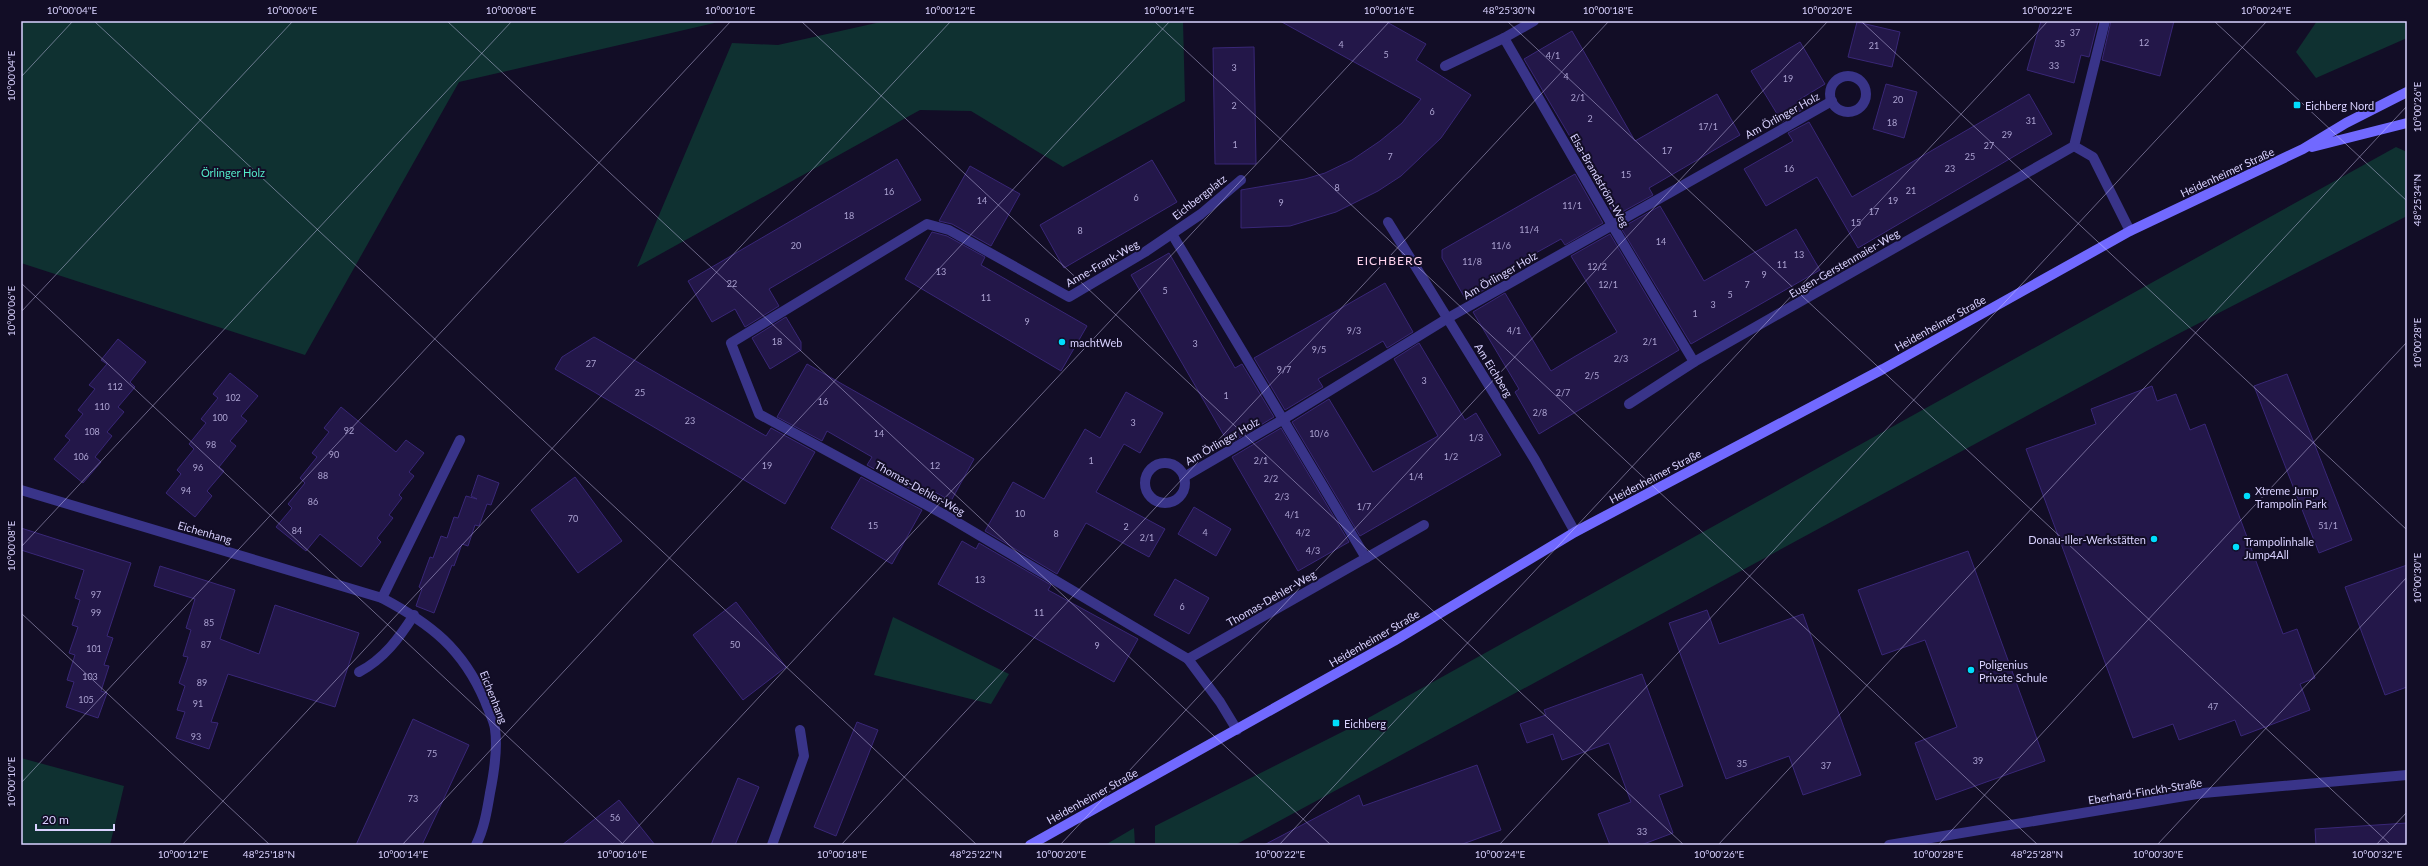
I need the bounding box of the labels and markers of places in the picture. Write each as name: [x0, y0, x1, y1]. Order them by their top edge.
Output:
place label: Eichberg Nord: [2305, 99, 2374, 112]
marker: Eichberg Nord: [2292, 100, 2302, 110]
place label: machtWeb: [1070, 336, 1122, 349]
marker: machtWeb: [1057, 337, 1067, 347]
place label: Xtreme Jump Trampolin Park: [2255, 484, 2327, 510]
marker: Xtreme Jump Trampolin Park: [2242, 491, 2252, 501]
place label: Donau-Iller-Werkstätten: [2028, 533, 2146, 546]
marker: Donau-Iller-Werkstätten: [2149, 534, 2159, 544]
place label: Trampolinhalle Jump4All: [2244, 535, 2314, 561]
marker: Trampolinhalle Jump4All: [2231, 542, 2241, 552]
place label: Poligenius Private Schule: [1979, 658, 2048, 684]
marker: Poligenius Private Schule: [1966, 665, 1976, 675]
place label: Eichberg: [1344, 717, 1386, 730]
marker: Eichberg: [1331, 718, 1341, 728]

